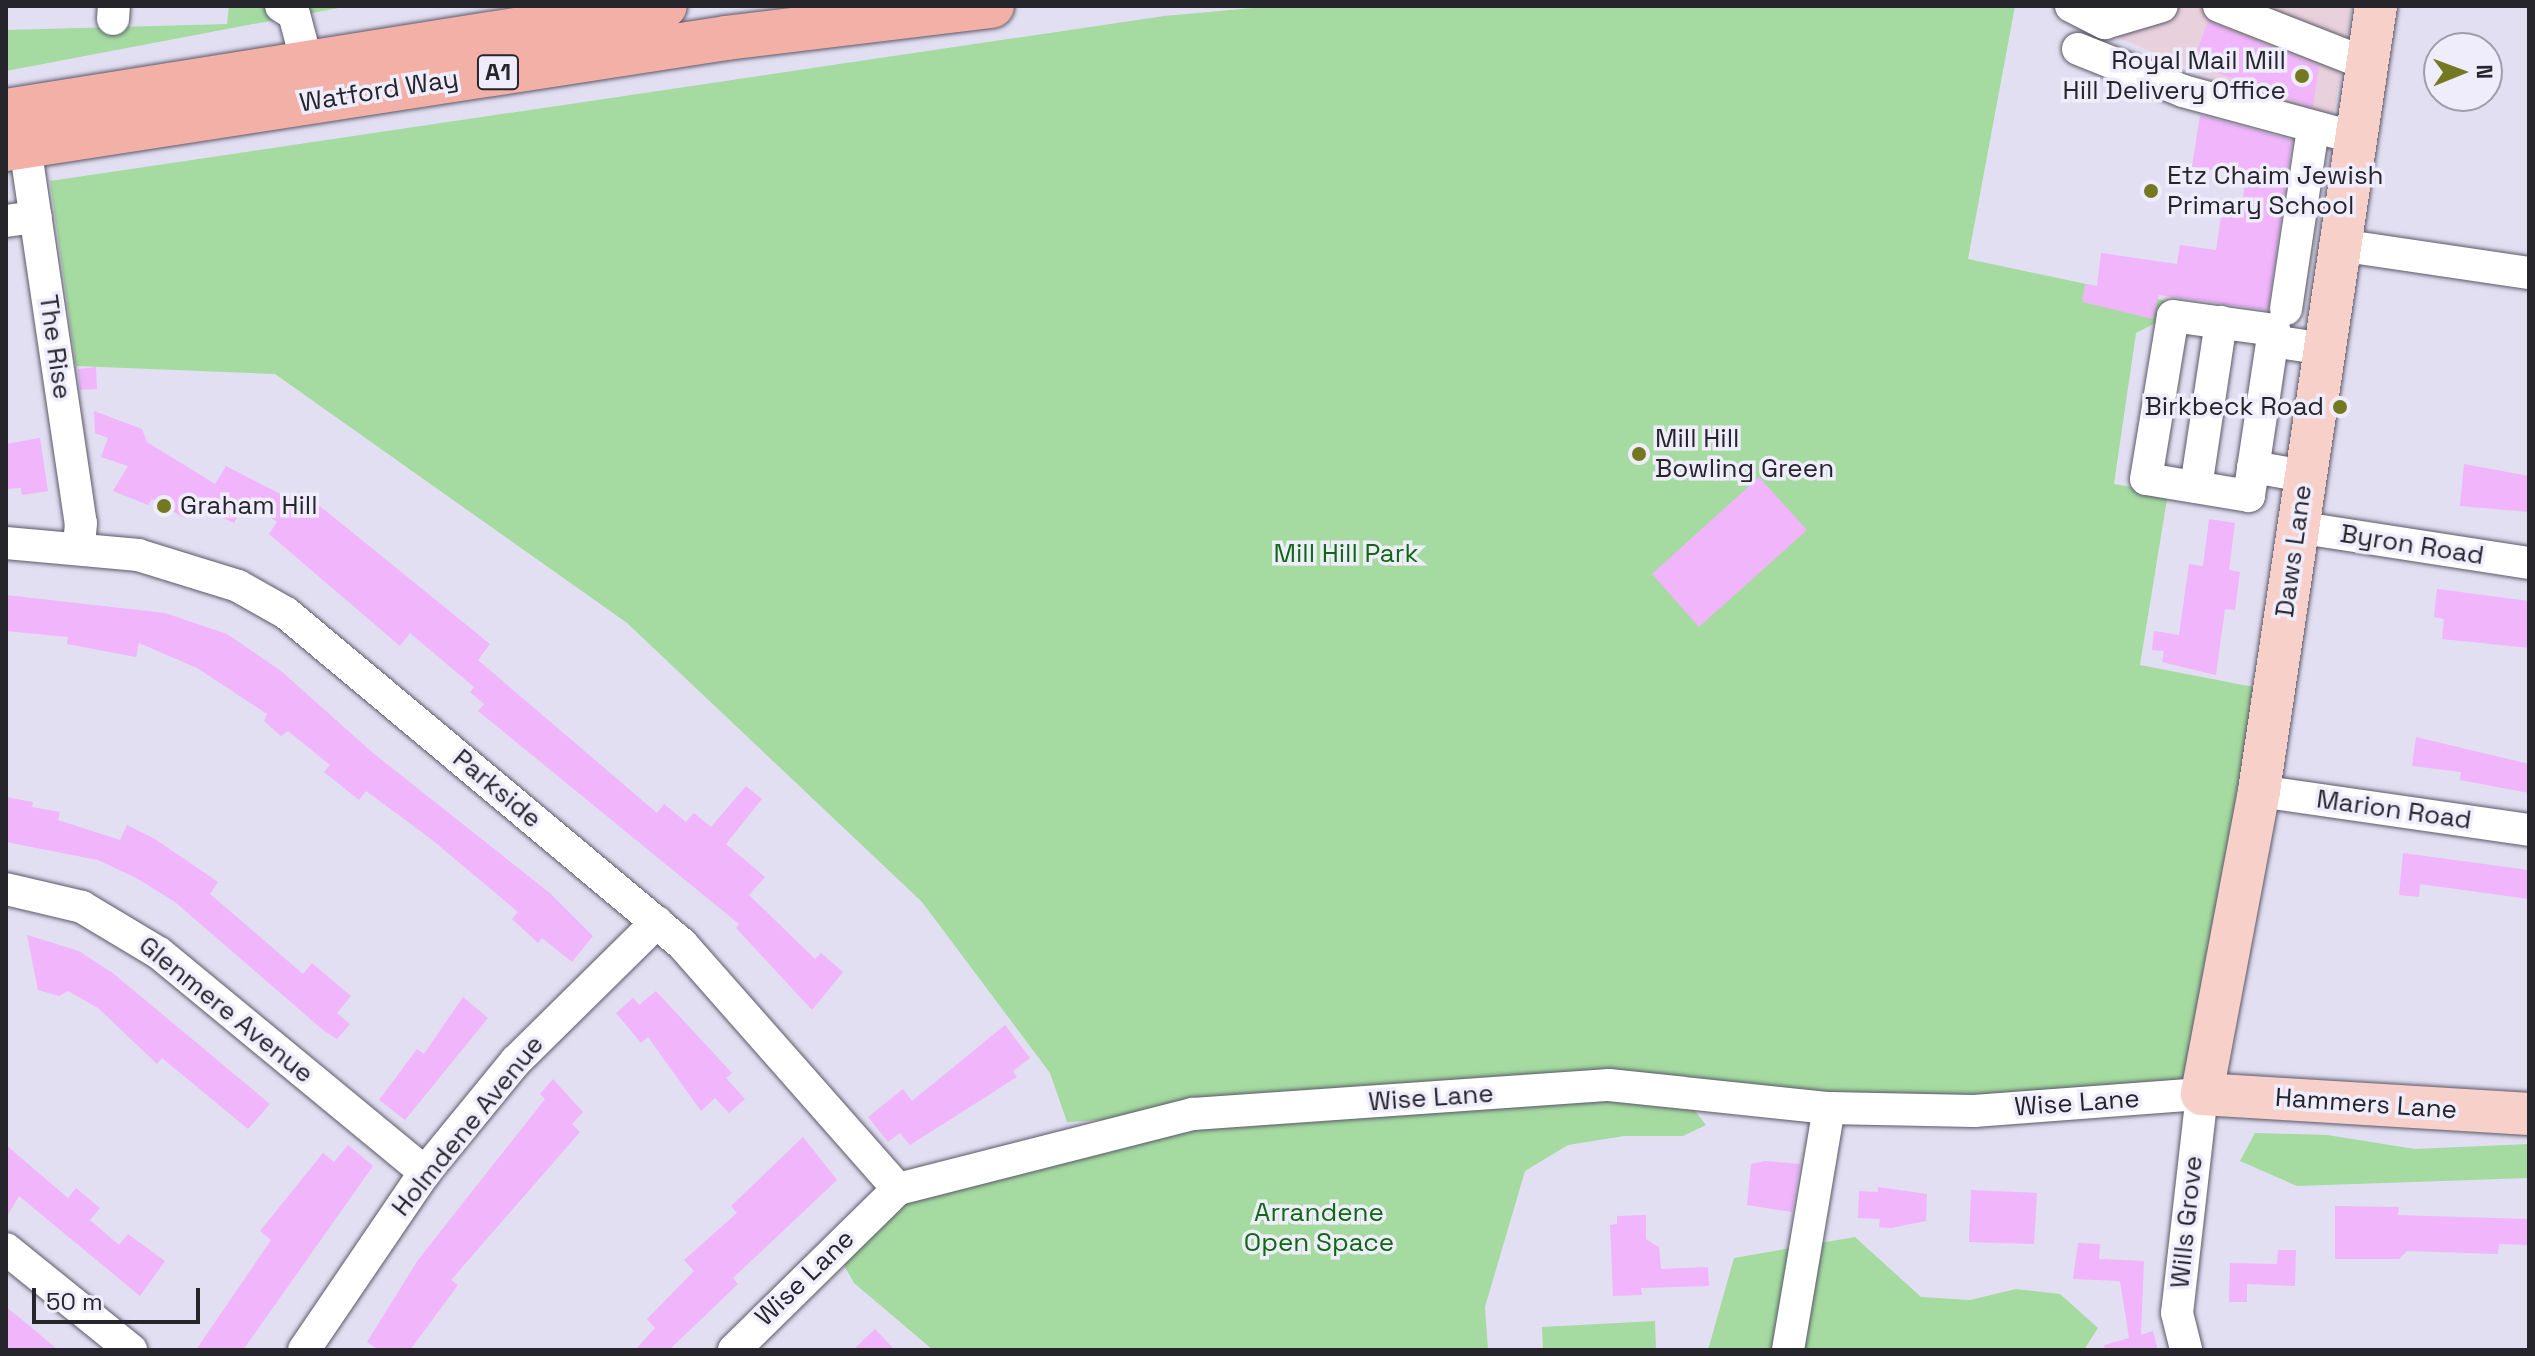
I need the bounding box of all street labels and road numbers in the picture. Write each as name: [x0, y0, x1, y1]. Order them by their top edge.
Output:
road number: A1: [476, 52, 520, 92]
street label: Watford Way: [297, 63, 461, 119]
street label: The Rise: [32, 293, 78, 401]
street label: Daws Lane: [2269, 483, 2319, 619]
street label: Byron Road: [2338, 518, 2486, 572]
street label: Parkside: [446, 743, 548, 835]
street label: Marion Road: [2315, 784, 2473, 836]
street label: Glenmere Avenue: [132, 930, 320, 1090]
street label: Holmdene Avenue: [385, 1029, 551, 1223]
street label: Wise Lane: [1367, 1078, 1495, 1118]
street label: Hammers Lane: [2274, 1082, 2458, 1126]
street label: Wise Lane: [2013, 1083, 2141, 1123]
street label: Wills Grove: [2165, 1154, 2209, 1290]
street label: Wise Lane: [749, 1223, 861, 1333]

